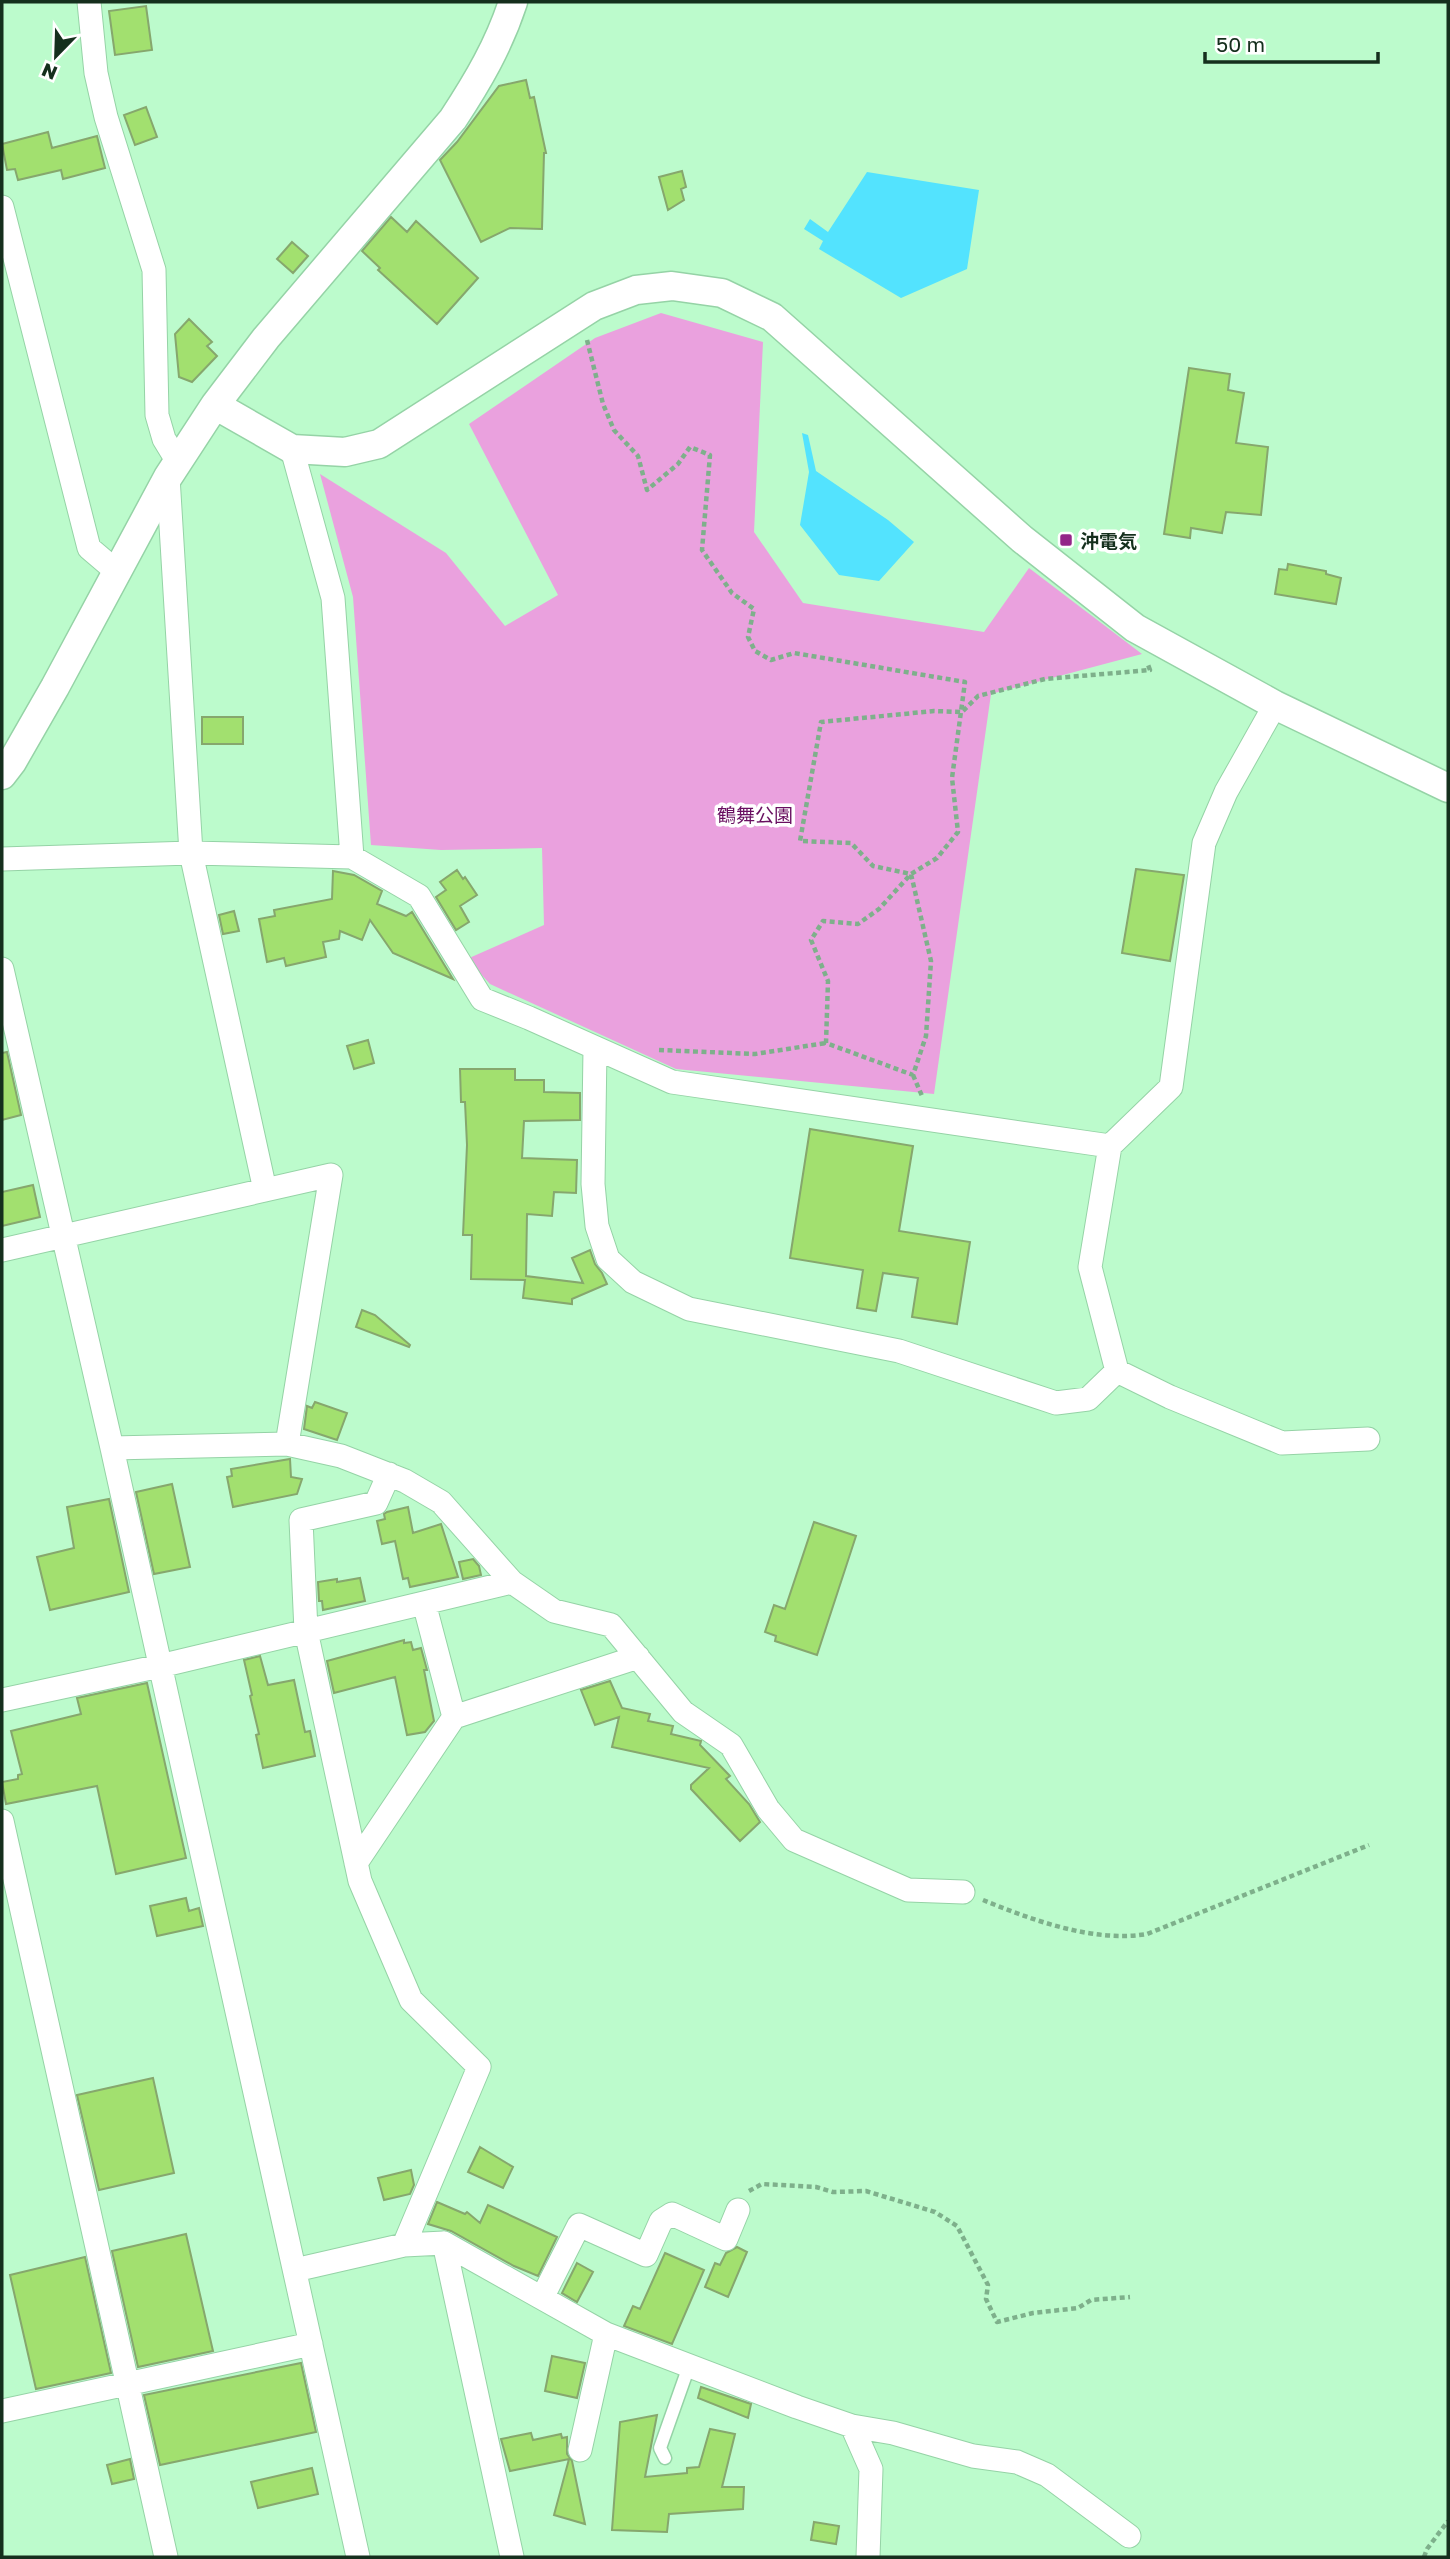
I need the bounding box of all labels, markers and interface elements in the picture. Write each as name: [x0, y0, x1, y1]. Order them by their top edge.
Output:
north arrow: [21, 21, 91, 91]
scale bar: [1205, 21, 1378, 65]
text: 50 m: [1216, 31, 1265, 57]
text: N: [38, 59, 60, 86]
place label: 沖電気: [1080, 529, 1137, 552]
marker: 沖電気: [1058, 532, 1074, 548]
park label: 鶴舞公園: [717, 803, 793, 826]

